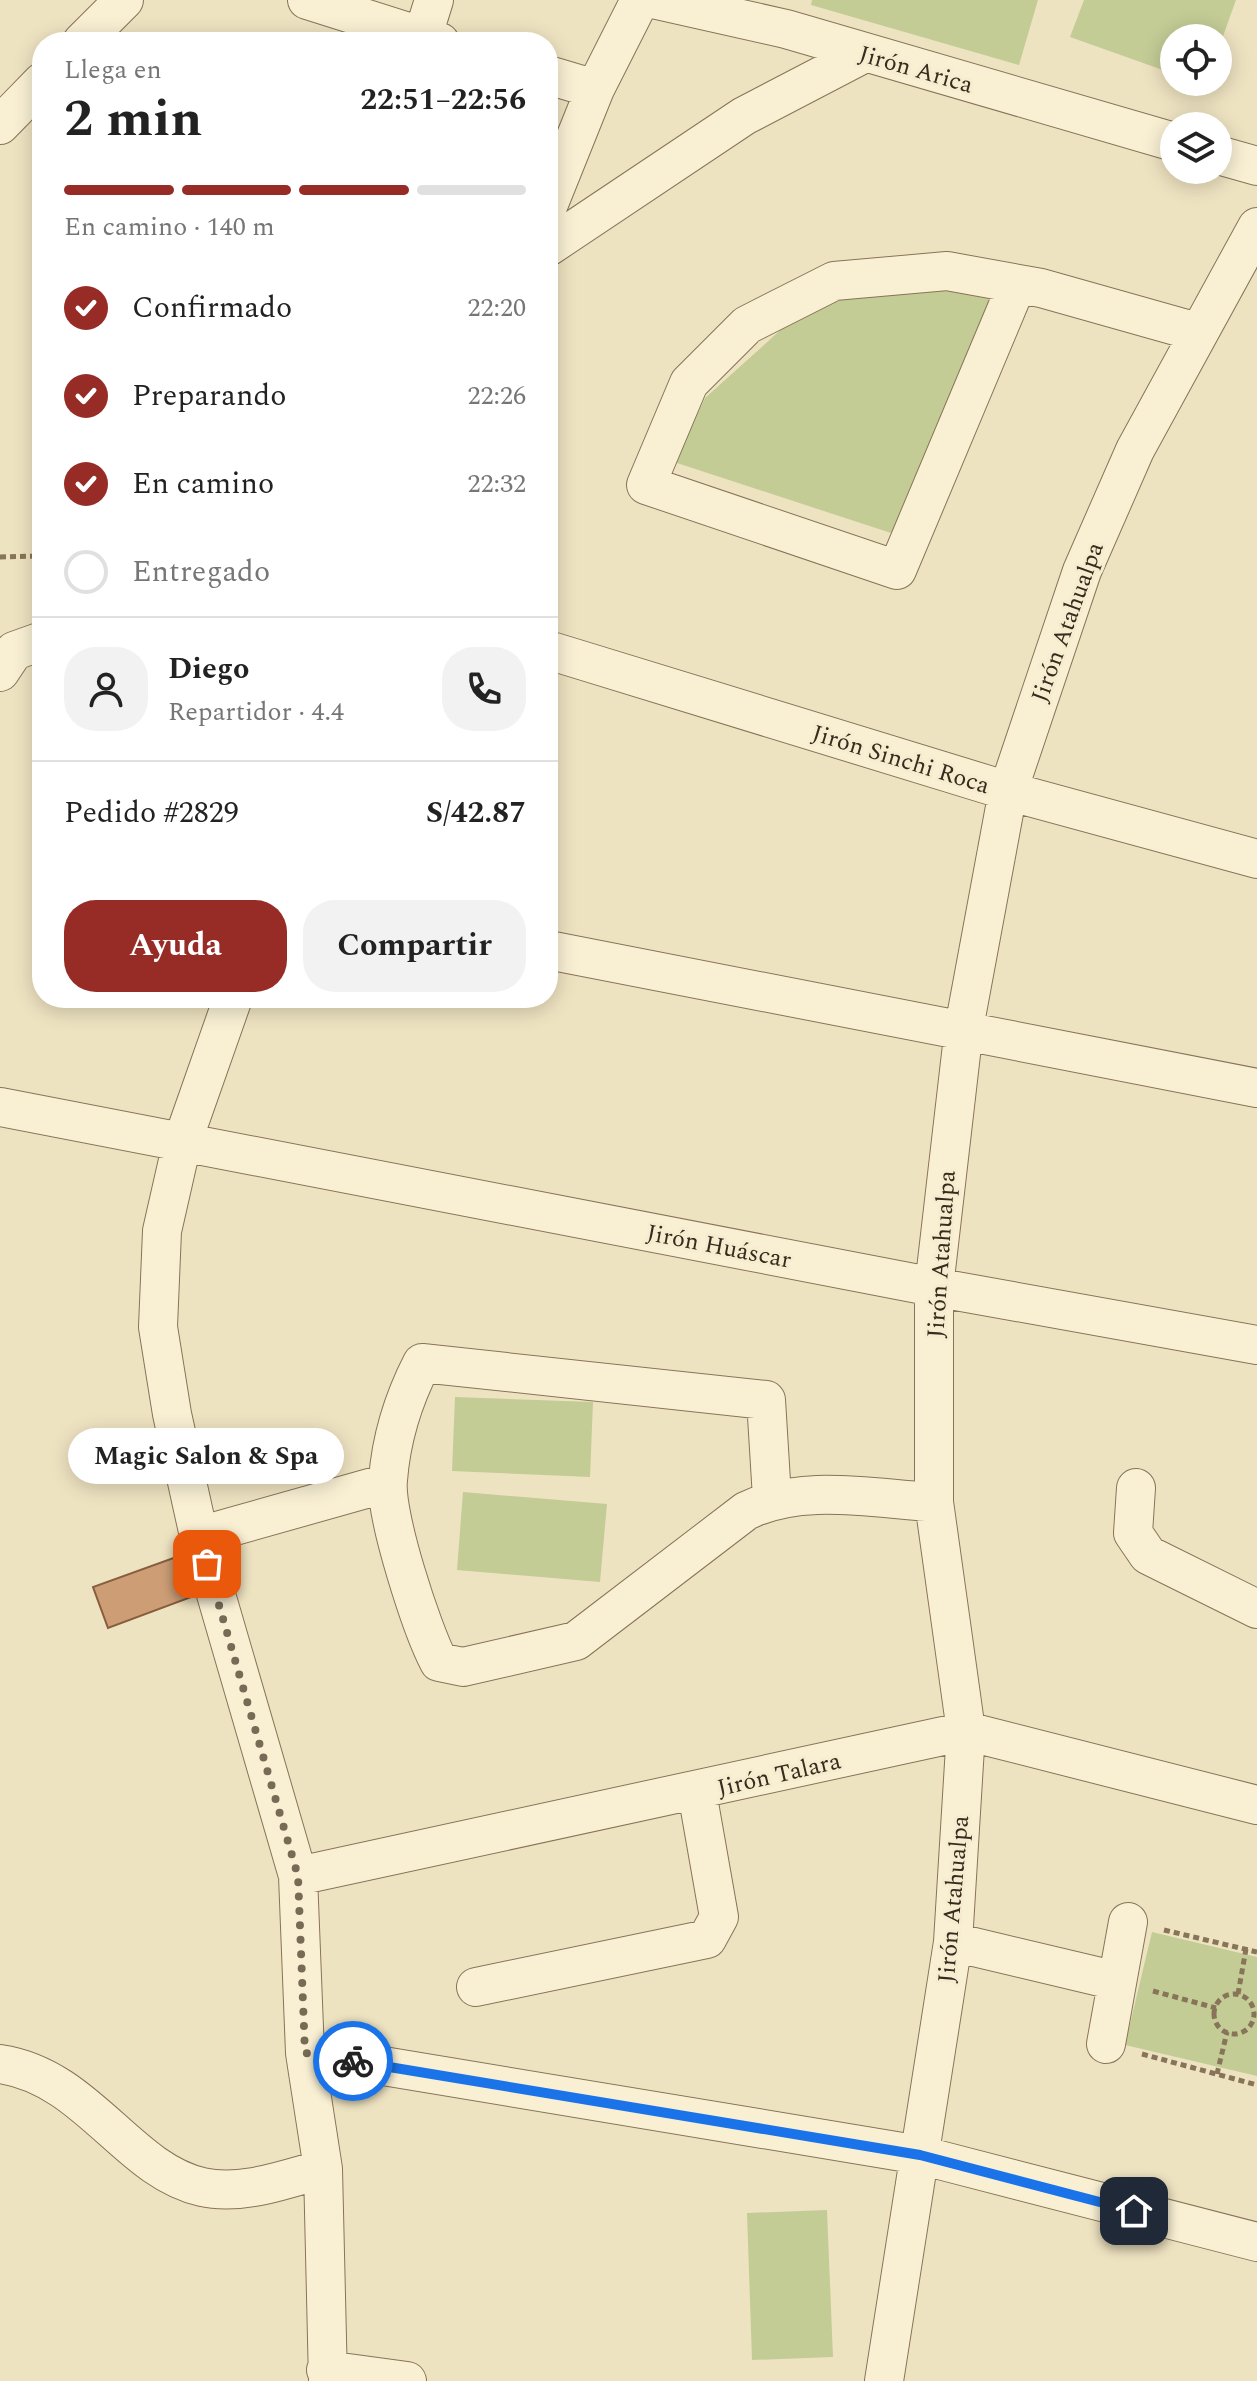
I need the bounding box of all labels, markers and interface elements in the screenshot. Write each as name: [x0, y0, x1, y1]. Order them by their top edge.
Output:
map controls: [1160, 24, 1232, 184]
button: locate: [1160, 24, 1232, 96]
street label: Jirón Arica: [854, 36, 977, 104]
text: Llega en: [64, 50, 162, 90]
text: 22:51–22:56: [360, 77, 526, 123]
text: 2 min: [64, 80, 202, 159]
button: layers: [1160, 112, 1232, 184]
text: En camino · 140 m: [64, 207, 275, 247]
text: Confirmado: [132, 285, 292, 331]
icon: check: [64, 286, 108, 330]
text: 22:20: [467, 288, 526, 328]
text: Preparando: [132, 373, 286, 419]
icon: check: [64, 374, 108, 418]
text: 22:26: [467, 376, 526, 416]
text: En camino: [132, 461, 274, 507]
icon: check: [64, 462, 108, 506]
text: 22:32: [467, 464, 526, 504]
street label: Jirón Atahualpa: [1022, 537, 1114, 707]
text: Entregado: [132, 549, 270, 595]
text: Diego: [168, 646, 249, 692]
button: person: [64, 647, 148, 731]
button: phone: [442, 647, 526, 731]
text: Repartidor · 4.4: [168, 692, 344, 732]
street label: Jirón Sinchi Roca: [807, 716, 994, 804]
text: Pedido #2829: [64, 790, 239, 836]
text: S/42.87: [426, 790, 526, 836]
button: Ayuda: [64, 900, 287, 992]
button: Compartir: [303, 900, 526, 992]
street label: Jirón Atahualpa: [918, 1169, 966, 1339]
street label: Jirón Huáscar: [643, 1215, 794, 1279]
callout: Magic Salon & Spa: [69, 1428, 345, 1484]
text: Magic Salon & Spa: [94, 1436, 318, 1476]
pin: [173, 1530, 241, 1598]
icon: bag: [185, 1542, 229, 1586]
street label: Jirón Talara: [714, 1743, 845, 1807]
street label: Jirón Atahualpa: [929, 1814, 979, 1984]
courier: [313, 2021, 393, 2101]
icon: bike: [331, 2039, 375, 2083]
pin: [1100, 2177, 1168, 2245]
icon: home: [1112, 2189, 1156, 2233]

